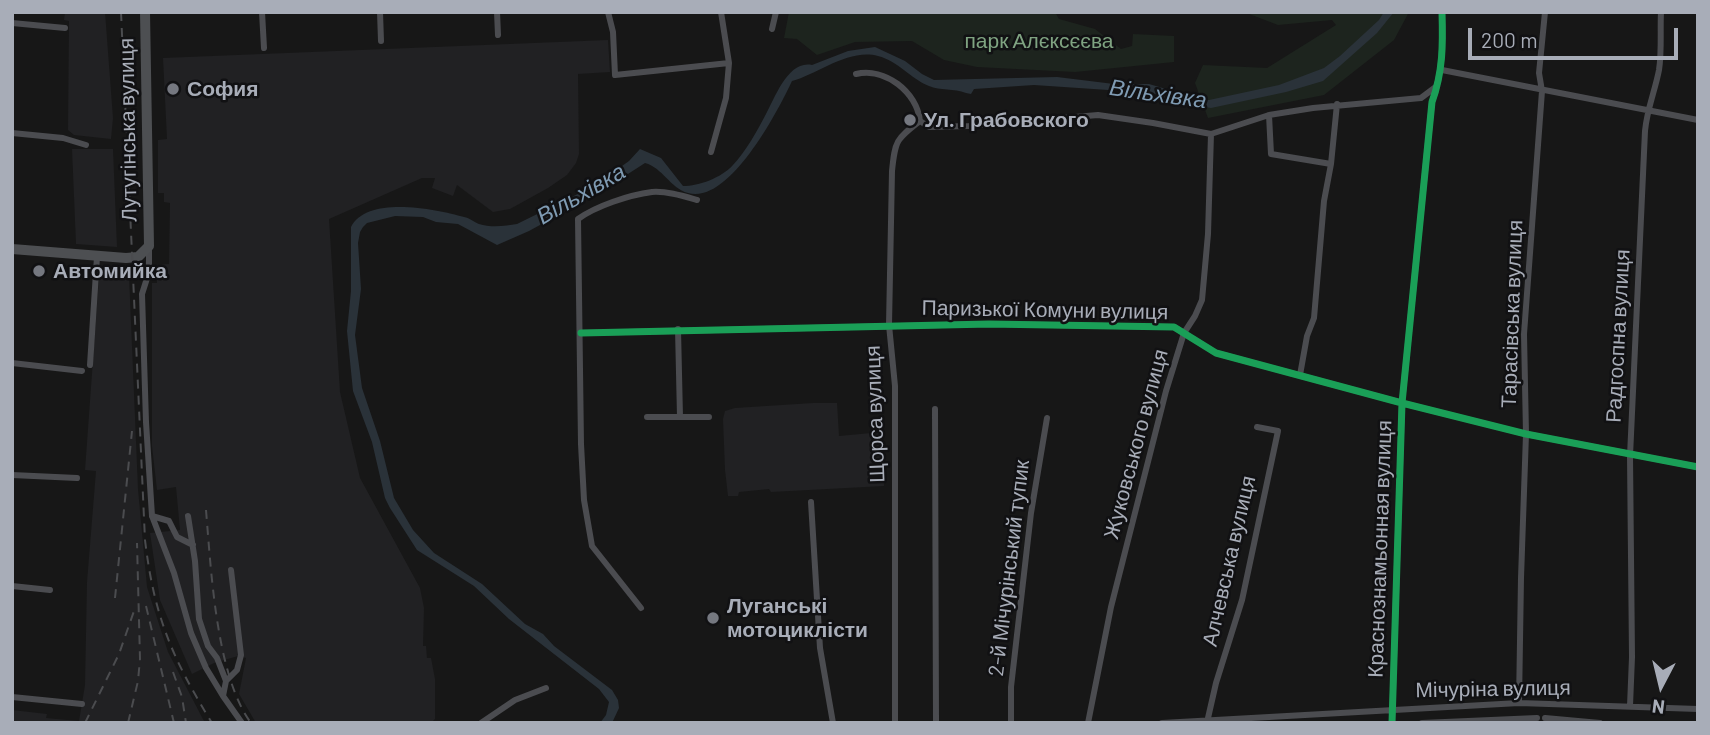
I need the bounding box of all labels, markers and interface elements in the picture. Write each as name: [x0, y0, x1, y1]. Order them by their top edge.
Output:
scale bar: [1472, 14, 1682, 58]
text: 200 m: [1481, 27, 1538, 52]
park label: парк Алєксєєва: [964, 28, 1114, 54]
street label: Лутугінська вулиця: [114, 38, 142, 222]
water label: Вільхівка: [1108, 74, 1208, 114]
place label: София: [187, 76, 259, 102]
marker: София: [165, 81, 181, 97]
place label: Ул. Грабовского: [924, 107, 1089, 133]
marker: Ул. Грабовского: [902, 112, 918, 128]
water label: Вільхівка: [532, 158, 630, 230]
street label: Тарасівська вулиця: [1496, 220, 1528, 408]
street label: Радгоспна вулиця: [1601, 249, 1635, 423]
place label: Автомийка: [53, 258, 167, 284]
marker: Автомийка: [31, 263, 47, 279]
street label: Паризької Комуни вулиця: [921, 295, 1169, 325]
street label: Щорса вулиця: [860, 345, 890, 483]
street label: Жуковського вулиця: [1099, 346, 1173, 542]
street label: Краснознамьонная вулиця: [1363, 420, 1397, 678]
street label: 2-й Мічурінський тупик: [983, 458, 1035, 678]
street label: Алчевська вулиця: [1197, 473, 1261, 649]
place label: Луганські мотоциклісти: [727, 593, 868, 643]
marker: Луганські мотоциклісти: [705, 610, 721, 626]
north arrow: [1626, 651, 1696, 721]
street label: Мічуріна вулиця: [1415, 675, 1571, 703]
text: N: [1651, 695, 1666, 720]

